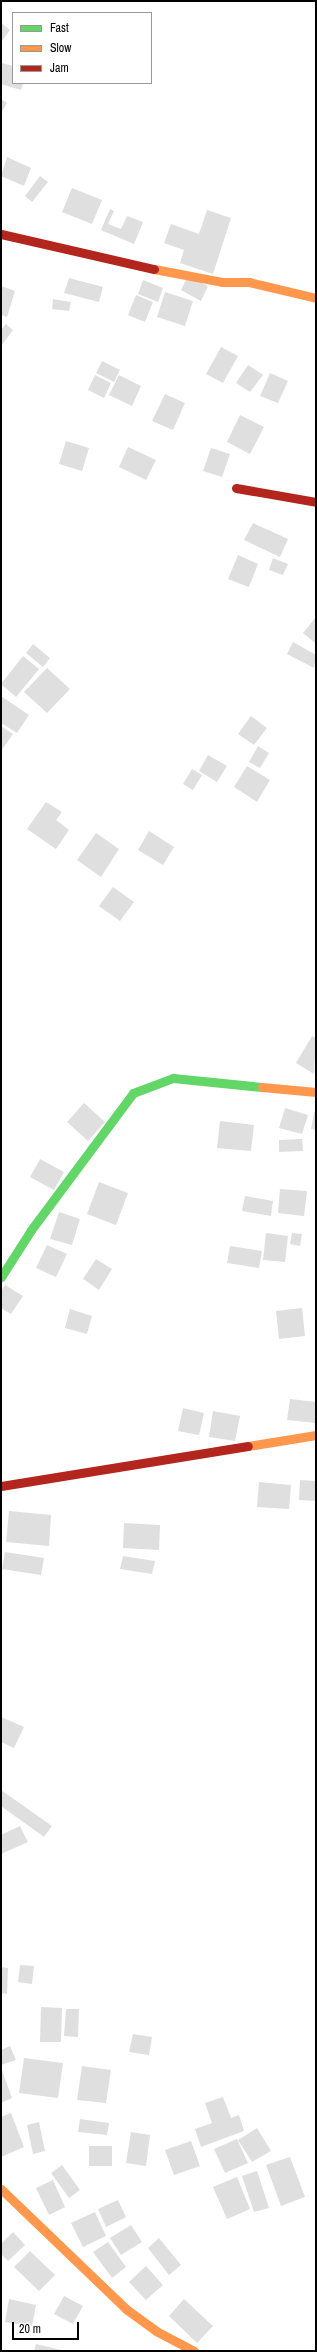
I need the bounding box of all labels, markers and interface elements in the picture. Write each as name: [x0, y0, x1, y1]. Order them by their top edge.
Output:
legend: [12, 12, 152, 84]
text: Fast: [50, 20, 69, 36]
text: Slow: [50, 40, 71, 56]
text: Jam: [50, 60, 69, 76]
scale bar: [14, 2314, 81, 2340]
text: 20 m: [19, 2321, 41, 2337]

